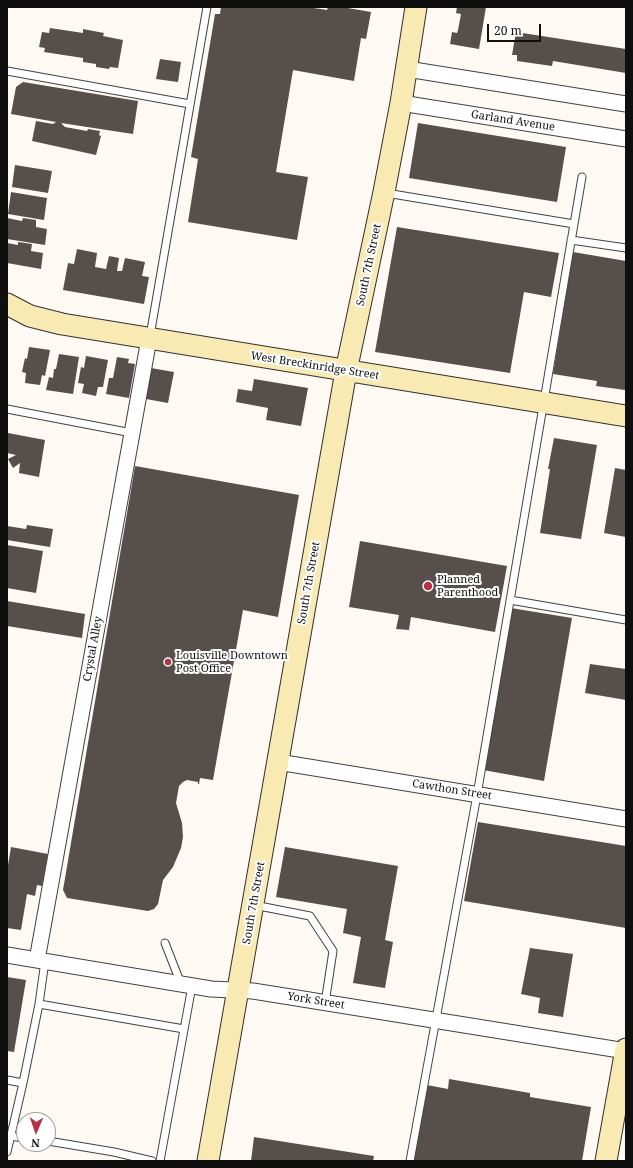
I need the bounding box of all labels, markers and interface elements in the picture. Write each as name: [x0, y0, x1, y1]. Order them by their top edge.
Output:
scale bar: [489, 16, 543, 42]
text: 20 m: [494, 22, 522, 39]
street label: Garland Avenue: [470, 108, 556, 134]
street label: South 7th Street: [354, 223, 384, 307]
street label: West Breckinridge Street: [250, 349, 380, 383]
street label: South 7th Street: [295, 541, 323, 625]
place label: Planned Parenthood: [437, 573, 498, 599]
marker: Planned Parenthood: [422, 580, 434, 592]
street label: Crystal Alley: [81, 615, 105, 683]
place label: Louisville Downtown Post Office: [176, 649, 288, 675]
marker: Louisville Downtown Post Office: [163, 657, 173, 667]
street label: Cawthon Street: [411, 777, 493, 803]
street label: South 7th Street: [240, 861, 268, 945]
street label: York Street: [287, 990, 345, 1012]
north arrow: [16, 1112, 56, 1152]
text: N: [31, 1136, 40, 1151]

